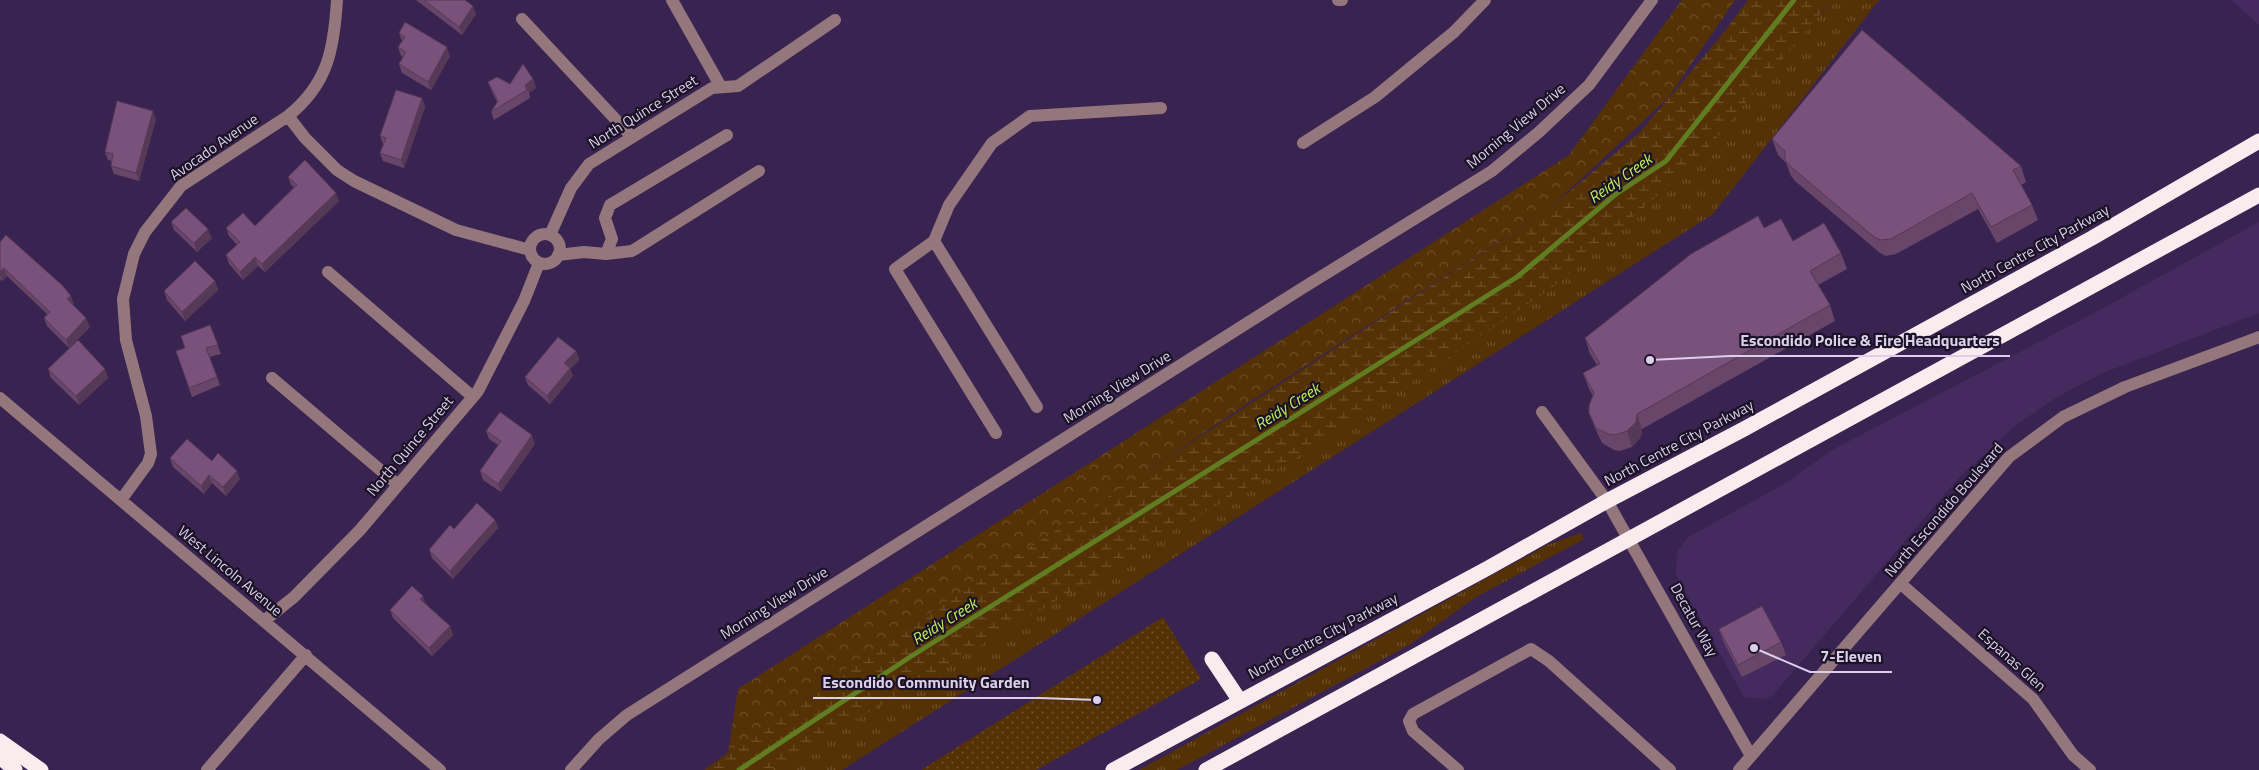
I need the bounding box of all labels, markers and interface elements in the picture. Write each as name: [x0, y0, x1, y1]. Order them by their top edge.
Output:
street label: North Quince Street: [584, 68, 702, 154]
street label: Morning View Drive: [1461, 77, 1570, 174]
street label: Avocado Avenue: [165, 107, 263, 186]
water label: Reidy Creek: [1583, 146, 1658, 209]
street label: North Centre City Parkway: [1956, 198, 2113, 299]
callout: Escondido Police & Fire Headquarters: [1730, 325, 2010, 356]
text: Escondido Police & Fire Headquarters: [1740, 328, 2000, 352]
street label: Morning View Drive: [1058, 344, 1175, 429]
water label: Reidy Creek: [1250, 375, 1326, 436]
street label: North Quince Street: [361, 390, 459, 501]
street label: North Centre City Parkway: [1600, 393, 1758, 492]
street label: North Escondido Boulevard: [1879, 437, 2009, 582]
street label: West Lincoln Avenue: [173, 520, 288, 621]
street label: Morning View Drive: [715, 560, 832, 645]
street label: Decatur Way: [1665, 579, 1724, 661]
street label: North Centre City Parkway: [1244, 586, 1402, 685]
water label: Reidy Creek: [907, 590, 983, 651]
street label: Espanas Glen: [1973, 623, 2052, 697]
callout: 7-Eleven: [1810, 641, 1892, 672]
text: 7-Eleven: [1820, 644, 1882, 668]
callout: Escondido Community Garden: [813, 667, 1040, 698]
text: Escondido Community Garden: [822, 670, 1030, 694]

